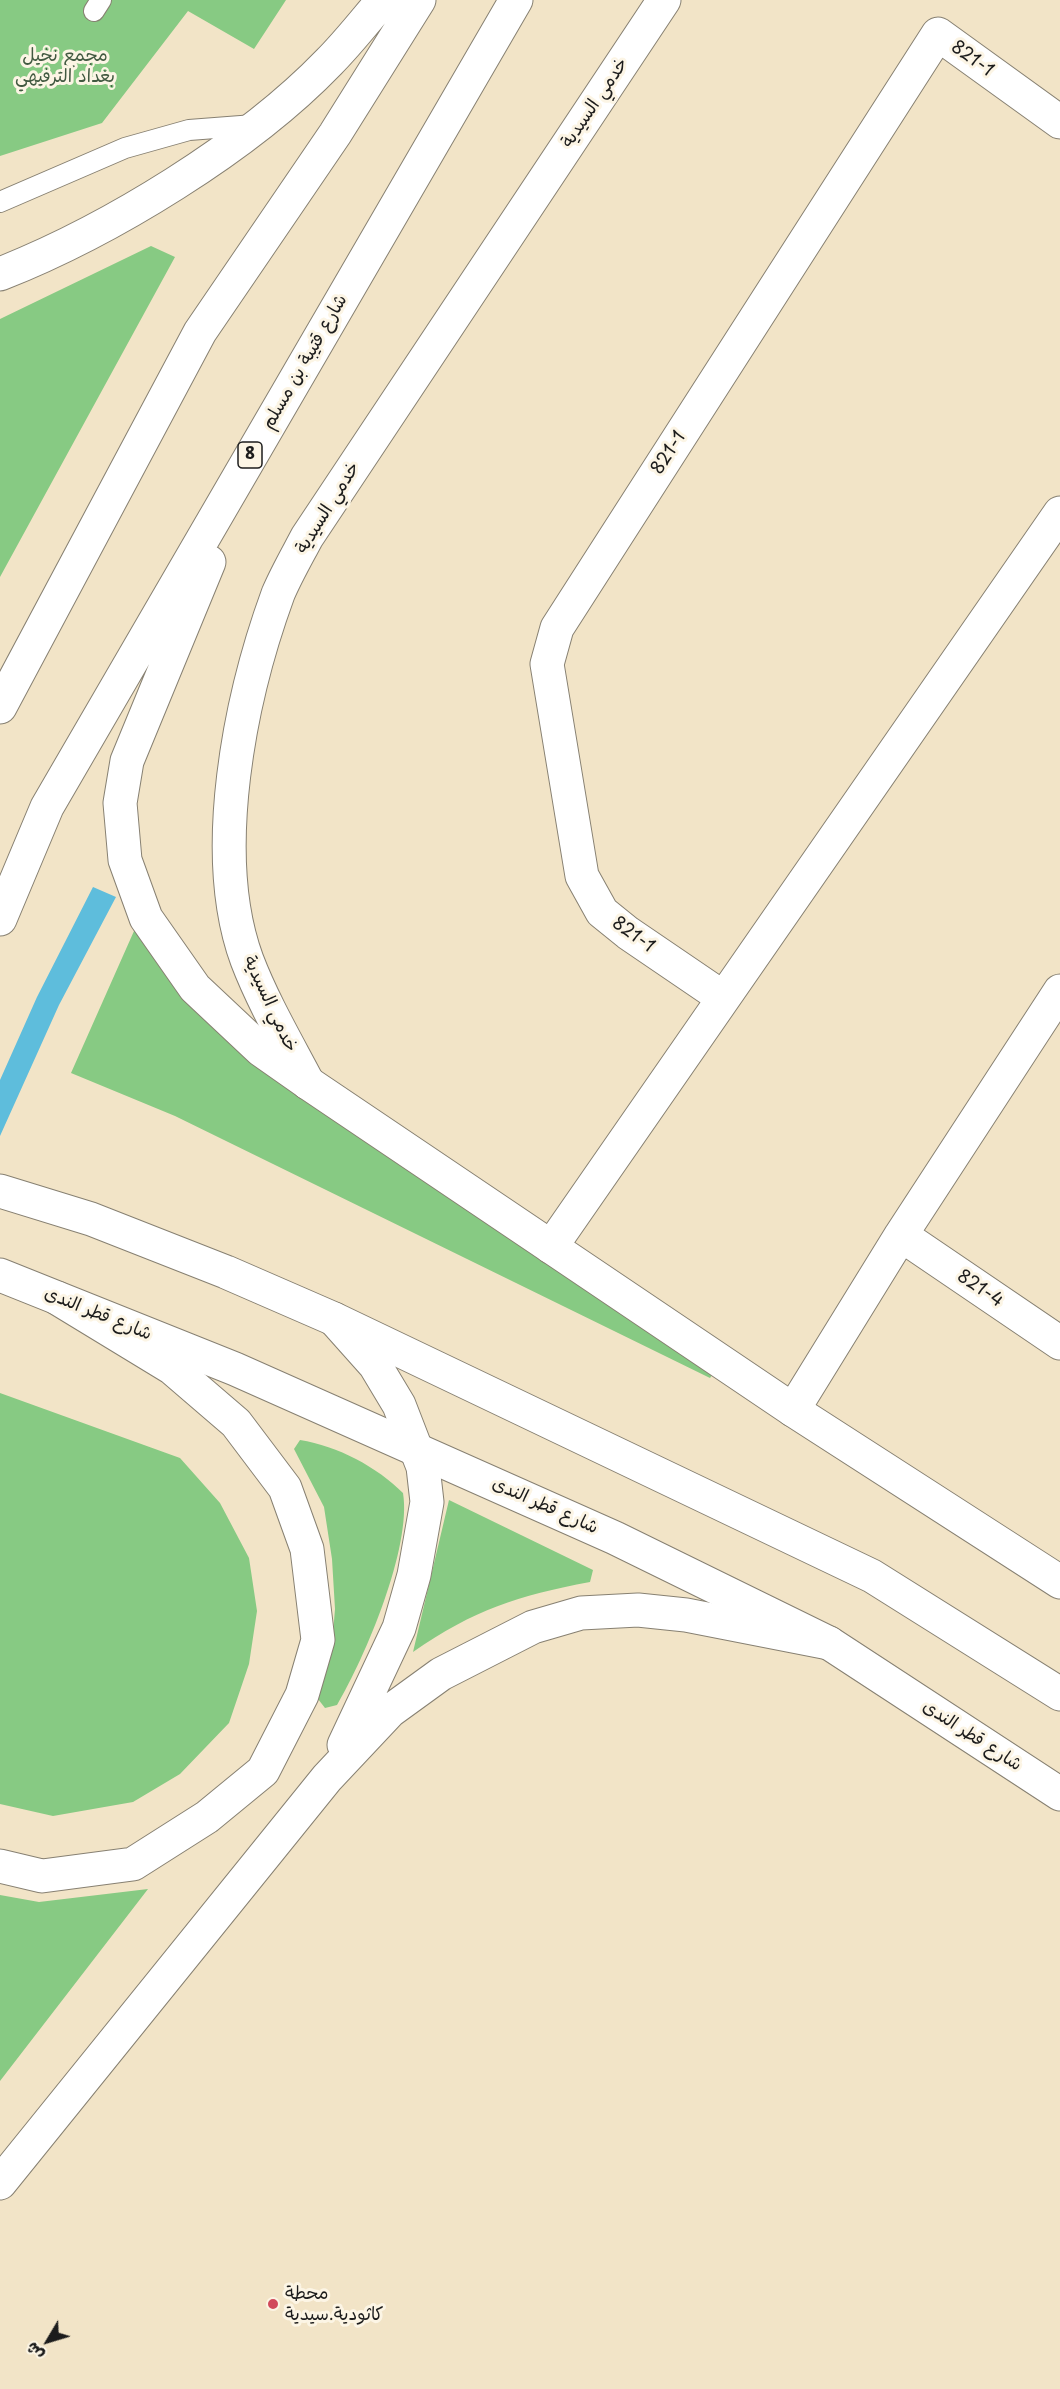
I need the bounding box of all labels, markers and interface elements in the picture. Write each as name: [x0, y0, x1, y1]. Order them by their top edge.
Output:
street label: 821-1: [947, 36, 997, 82]
park label: مجمع نخيل بغداد الترفيهي: [15, 45, 115, 88]
street label: خدمي السيدية: [557, 54, 633, 152]
street label: شارع قتيبة بن مسلم: [258, 291, 352, 433]
street label: 821-1: [647, 427, 691, 479]
road number: 8: [238, 442, 262, 468]
street label: خدمي السيدية: [291, 458, 365, 558]
street label: 821-1: [608, 912, 658, 958]
street label: خدمي السيدية: [238, 952, 302, 1056]
street label: 821-4: [953, 1266, 1007, 1312]
street label: شارع قطر الندى: [41, 1283, 155, 1345]
street label: شارع قطر الندى: [489, 1473, 601, 1539]
street label: شارع قطر الندى: [918, 1696, 1026, 1776]
place label: محطة كاثودية.سيدية: [285, 2283, 383, 2326]
marker: محطة كاثودية.سيدية: [266, 2297, 280, 2311]
north arrow: [18, 2311, 78, 2371]
text: ش: [19, 2338, 49, 2366]

